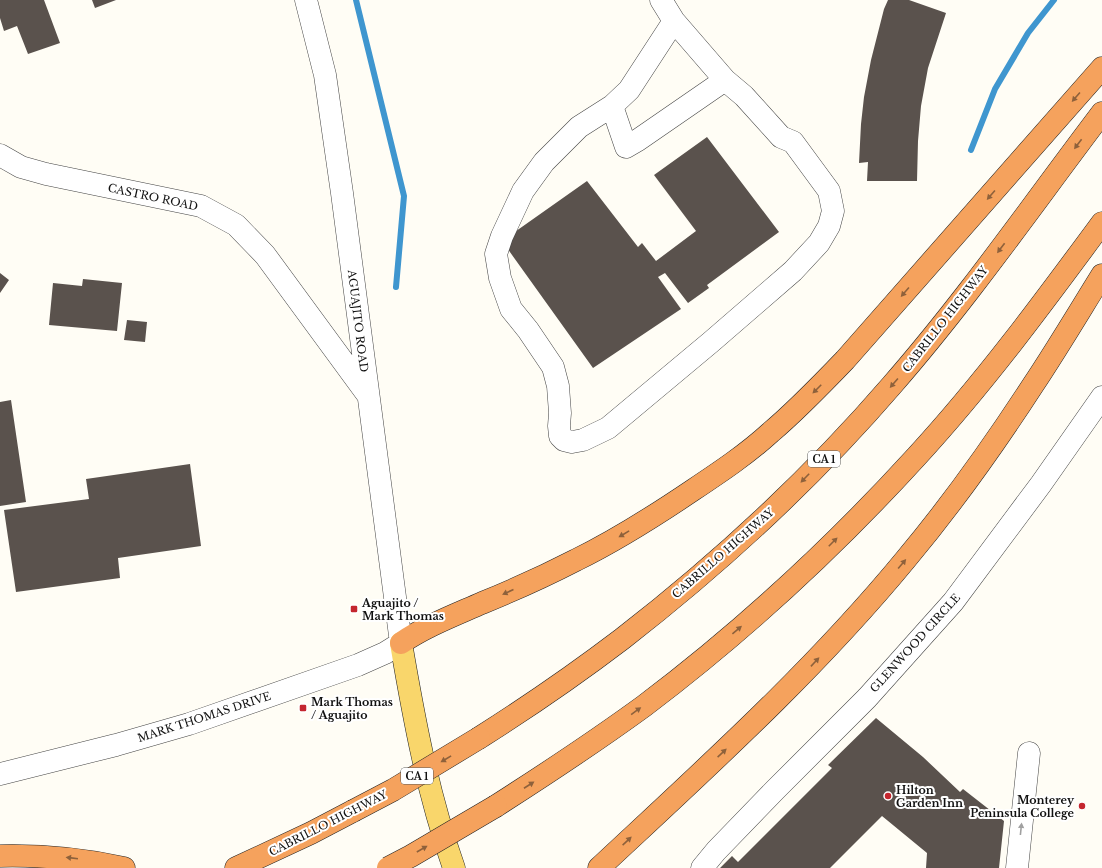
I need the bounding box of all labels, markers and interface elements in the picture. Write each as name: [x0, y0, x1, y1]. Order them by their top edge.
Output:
one-way arrow: [1072, 92, 1081, 102]
one-way arrow: [1074, 139, 1083, 150]
street label: CASTRO ROAD: [107, 181, 200, 213]
one-way arrow: [986, 189, 995, 200]
one-way arrow: [996, 243, 1005, 254]
street label: CABRILLO HIGHWAY: [899, 262, 991, 375]
street label: AGUAJITO ROAD: [345, 268, 371, 373]
one-way arrow: [900, 287, 909, 298]
one-way arrow: [889, 378, 898, 388]
one-way arrow: [812, 384, 822, 393]
road number: CA 1: [808, 451, 840, 467]
one-way arrow: [800, 473, 810, 483]
street label: CABRILLO HIGHWAY: [669, 504, 778, 601]
one-way arrow: [618, 530, 630, 537]
one-way arrow: [828, 537, 838, 547]
one-way arrow: [897, 559, 906, 570]
one-way arrow: [502, 589, 513, 595]
street label: GLENWOOD CIRCLE: [867, 591, 963, 695]
place label: Aguajito / Mark Thomas: [361, 596, 444, 623]
marker: Aguajito / Mark Thomas: [349, 604, 359, 614]
one-way arrow: [732, 625, 743, 634]
one-way arrow: [810, 657, 819, 666]
street label: MARK THOMAS DRIVE: [135, 689, 273, 745]
place label: Mark Thomas / Aguajito: [311, 695, 393, 722]
marker: Mark Thomas / Aguajito: [298, 703, 308, 713]
one-way arrow: [631, 707, 641, 715]
one-way arrow: [717, 748, 727, 757]
one-way arrow: [440, 755, 452, 762]
road number: CA 1: [401, 768, 433, 784]
one-way arrow: [524, 781, 534, 789]
place label: Hilton Garden Inn: [896, 783, 963, 810]
street label: CABRILLO HIGHWAY: [267, 787, 390, 859]
marker: Hilton Garden Inn: [883, 791, 893, 801]
place label: Monterey Peninsula College: [970, 793, 1075, 820]
marker: Monterey Peninsula College: [1077, 801, 1087, 811]
one-way arrow: [1018, 823, 1024, 835]
one-way arrow: [622, 837, 633, 846]
one-way arrow: [416, 846, 428, 853]
one-way arrow: [66, 855, 78, 862]

